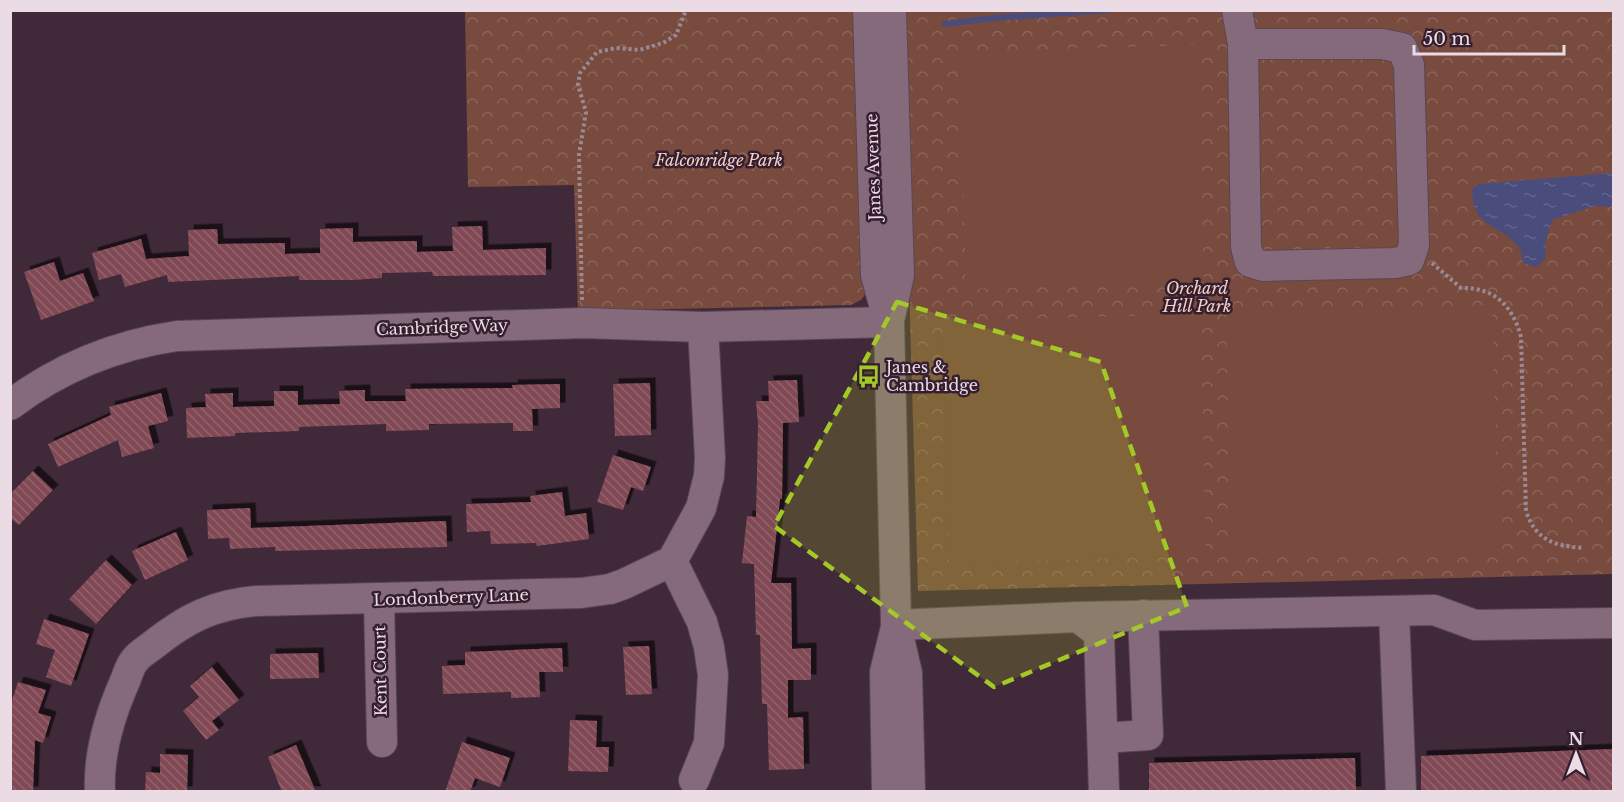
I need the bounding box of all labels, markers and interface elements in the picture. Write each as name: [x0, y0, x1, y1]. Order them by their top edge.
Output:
scale bar: [1414, 18, 1564, 56]
text: 50 m: [1423, 28, 1471, 50]
street label: Janes Avenue: [861, 113, 885, 223]
park label: Falconridge Park: [654, 150, 783, 170]
park label: Orchard Hill Park: [1162, 278, 1231, 316]
street label: Cambridge Way: [376, 315, 509, 339]
place label: Janes & Cambridge: [884, 357, 978, 395]
bus stop icon: Janes & Cambridge: [855, 363, 881, 389]
street label: Londonberry Lane: [373, 584, 529, 610]
street label: Kent Court: [369, 626, 391, 716]
north arrow: [1546, 724, 1606, 784]
text: N: [1568, 729, 1584, 749]

